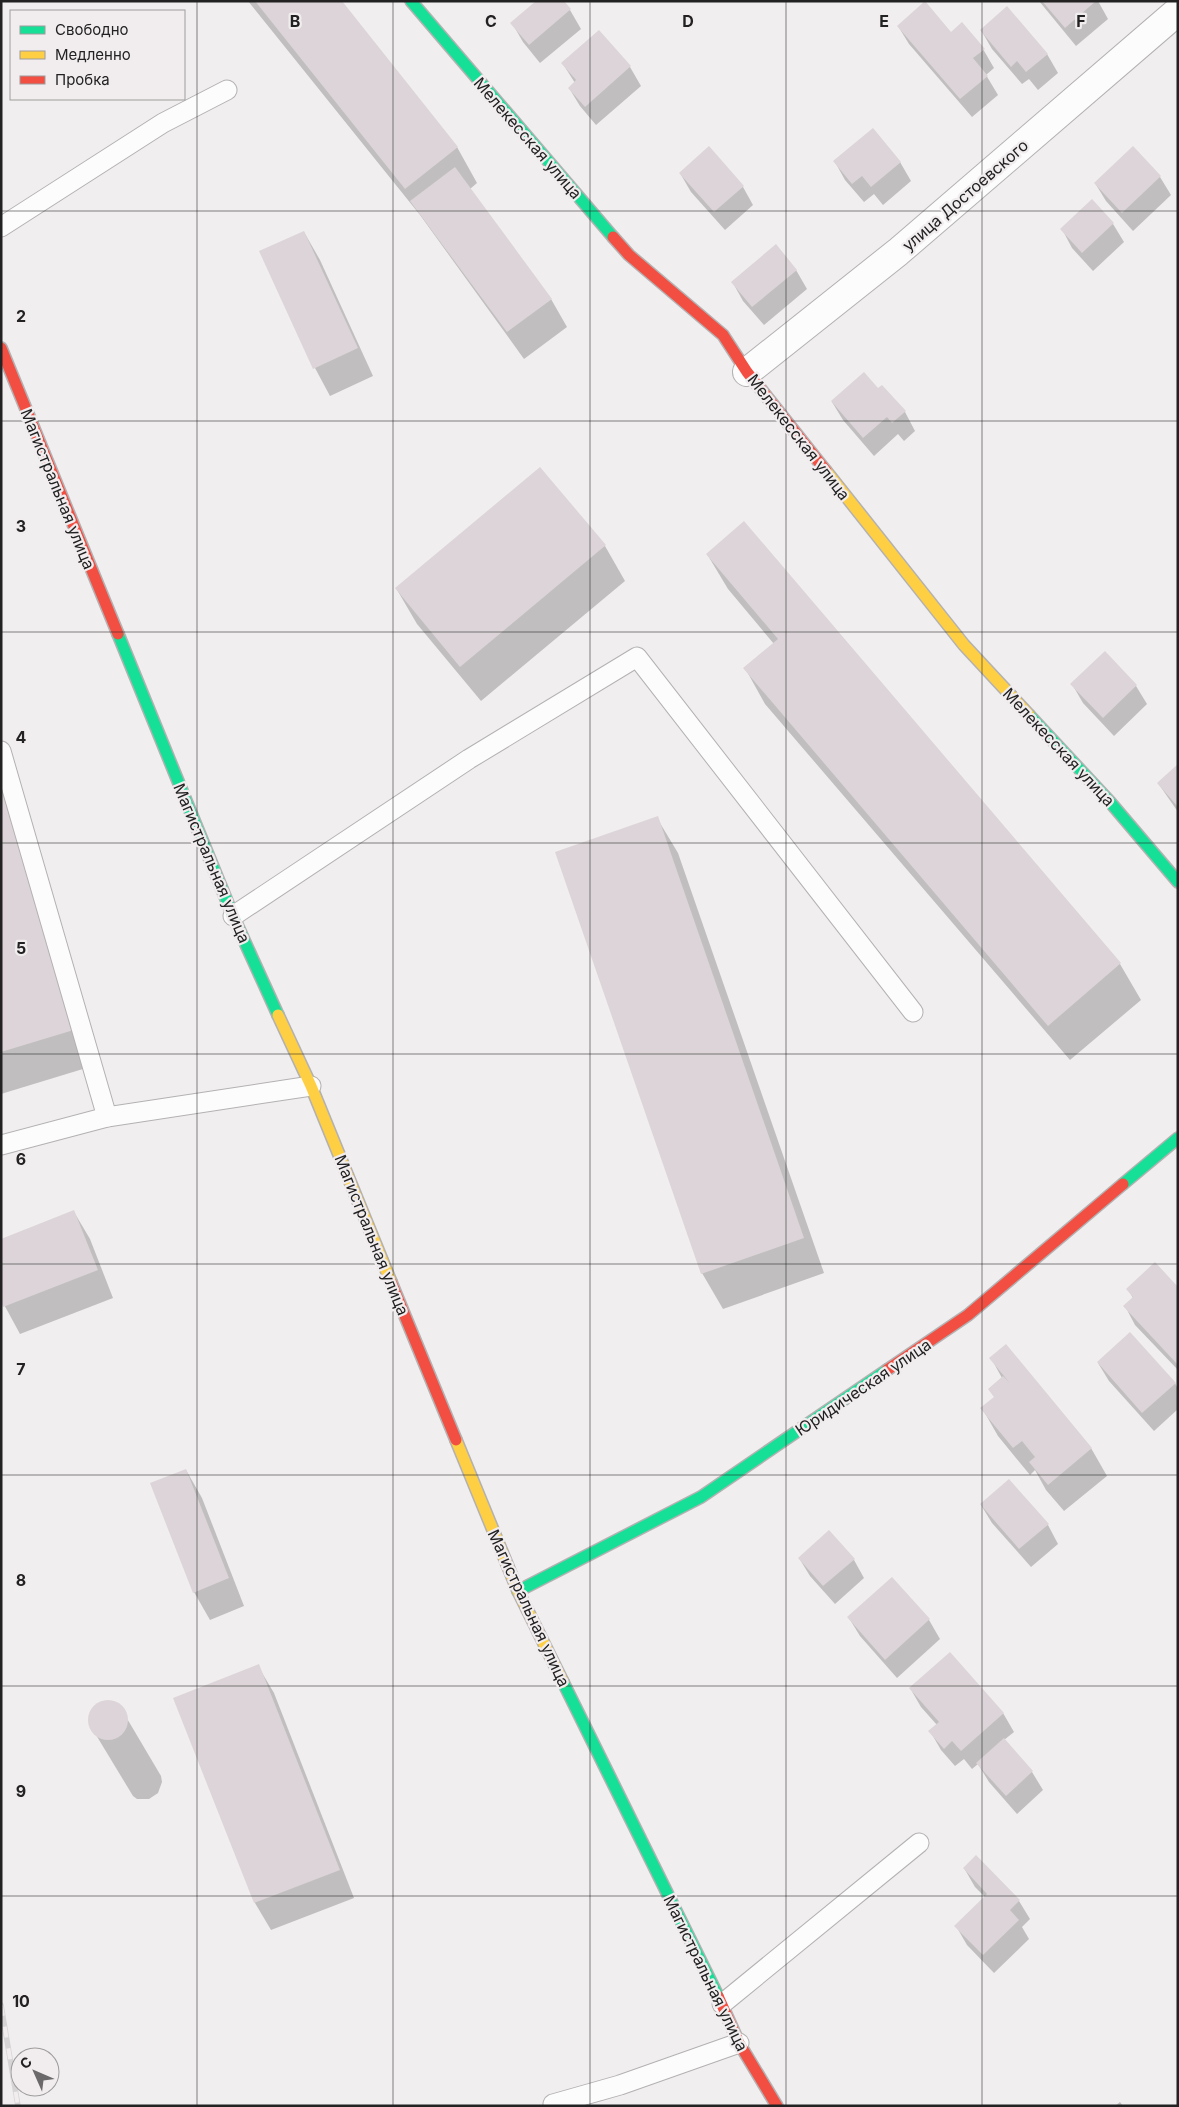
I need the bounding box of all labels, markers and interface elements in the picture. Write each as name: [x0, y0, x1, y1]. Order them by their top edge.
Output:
legend: [10, 10, 185, 100]
text: B: [290, 11, 300, 31]
text: C: [485, 11, 497, 31]
text: D: [682, 11, 694, 31]
text: E: [879, 11, 889, 31]
text: F: [1076, 11, 1086, 31]
text: Свободно: [55, 20, 129, 39]
text: Медленно: [55, 45, 131, 64]
text: Пробка: [55, 70, 110, 89]
street label: Мелекесская улица: [470, 73, 586, 203]
street label: улица Достоевского: [898, 135, 1032, 255]
text: 2: [16, 306, 26, 326]
street label: Мелекесская улица: [743, 370, 855, 504]
street label: Магистральная улица: [17, 406, 99, 572]
text: 3: [16, 516, 26, 536]
street label: Мелекесская улица: [999, 684, 1119, 810]
text: 4: [16, 727, 27, 747]
street label: Магистральная улица: [169, 780, 255, 946]
text: 5: [16, 938, 26, 958]
text: 6: [16, 1149, 26, 1169]
street label: Магистральная улица: [331, 1152, 413, 1318]
street label: Юридическая улица: [791, 1334, 935, 1440]
text: 7: [16, 1359, 26, 1379]
street label: Магистральная улица: [484, 1526, 574, 1690]
text: 8: [16, 1570, 26, 1590]
text: 9: [16, 1781, 26, 1801]
street label: Магистральная улица: [659, 1892, 753, 2054]
text: 10: [12, 1991, 30, 2011]
north arrow: [10, 2047, 60, 2097]
text: С: [16, 2053, 35, 2072]

